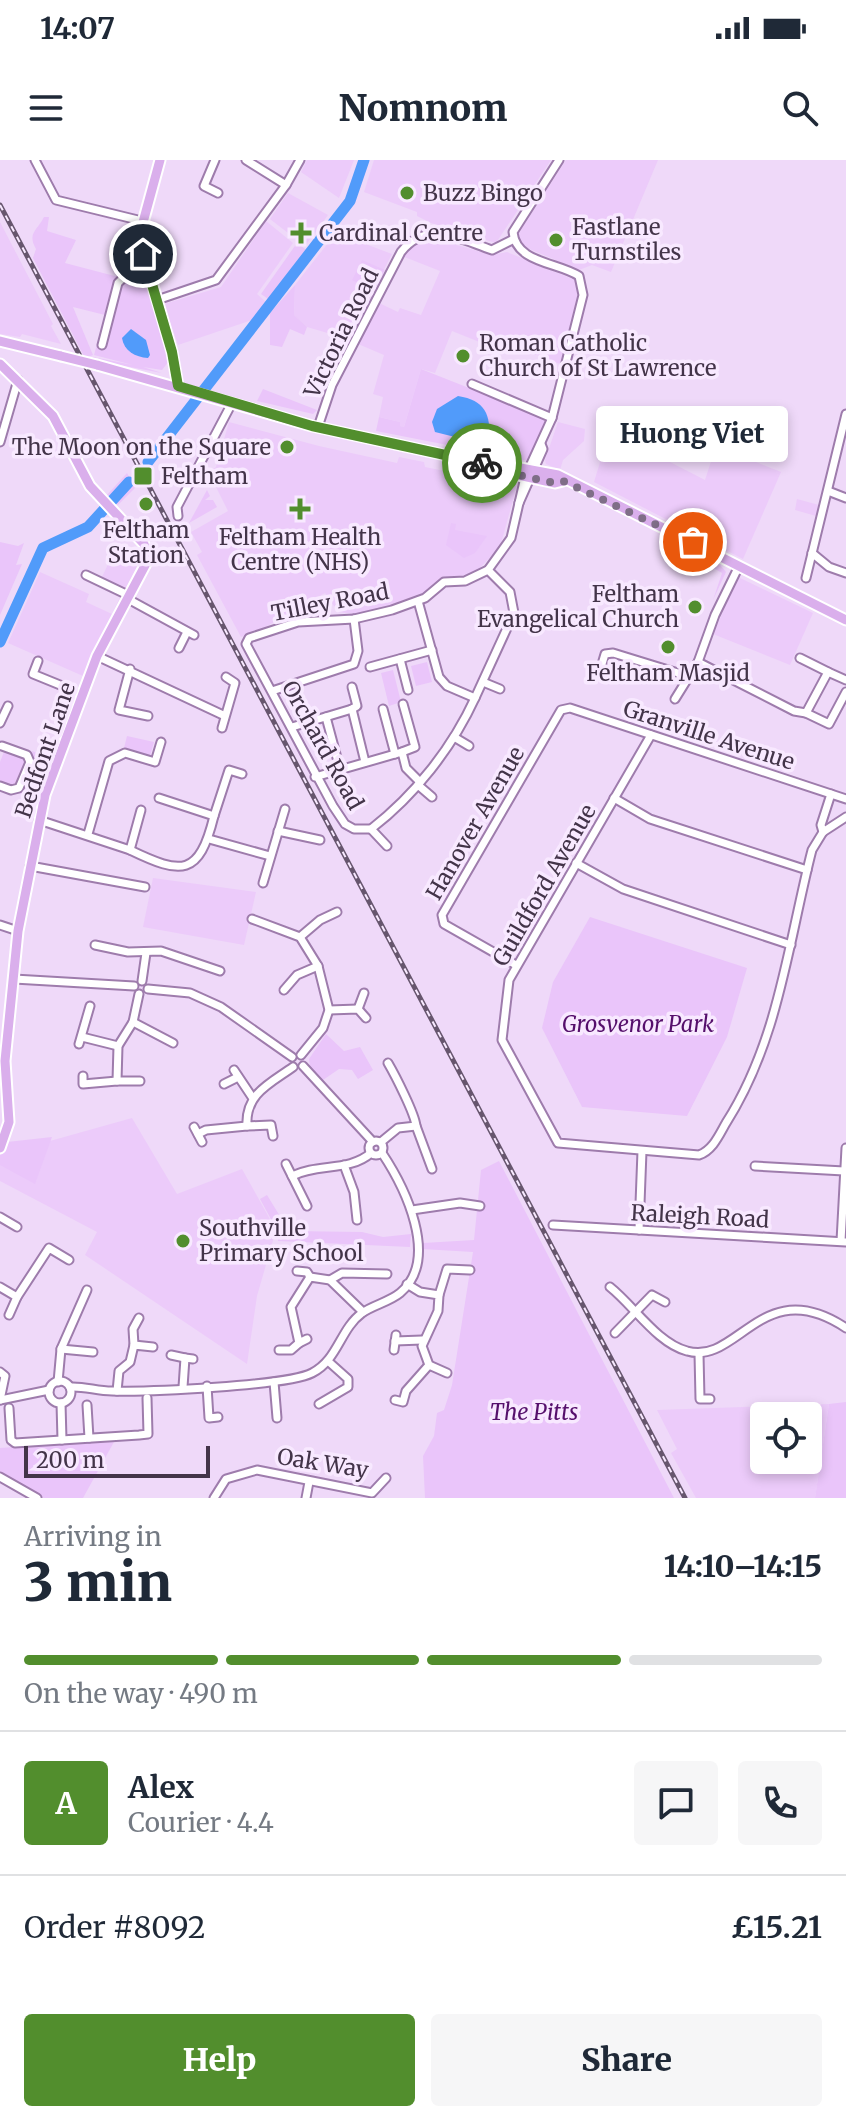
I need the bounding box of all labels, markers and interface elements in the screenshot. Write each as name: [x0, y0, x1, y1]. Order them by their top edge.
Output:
text: 14:07: [40, 9, 115, 47]
icon: menu: [24, 86, 68, 130]
text: Nomnom: [339, 86, 507, 131]
icon: search: [778, 86, 822, 130]
place label: Buzz Bingo: [423, 179, 543, 207]
marker: Buzz Bingo: [398, 184, 416, 202]
place label: Fastlane Turnstiles: [572, 213, 681, 266]
place label: Cardinal Centre: [319, 219, 483, 247]
pin: [109, 220, 177, 288]
marker: Cardinal Centre: [290, 222, 312, 244]
marker: Fastlane Turnstiles: [547, 231, 565, 249]
icon: home: [121, 232, 165, 276]
street label: Victoria Road: [297, 263, 384, 403]
place label: Roman Catholic Church of St Lawrence: [479, 329, 716, 382]
marker: Roman Catholic Church of St Lawrence: [454, 347, 472, 365]
callout: Huong Viet: [597, 406, 789, 462]
text: Huong Viet: [620, 417, 764, 450]
courier: [442, 423, 522, 503]
place label: The Moon on the Square: [12, 433, 271, 461]
marker: The Moon on the Square: [278, 438, 296, 456]
icon: bike: [460, 441, 504, 485]
place label: Feltham: [161, 462, 248, 490]
marker: Feltham: [132, 465, 154, 487]
marker: Feltham Station: [137, 495, 155, 513]
marker: Feltham Health Centre (NHS): [289, 498, 311, 520]
pin: [659, 508, 727, 576]
place label: Feltham Station: [102, 516, 190, 569]
icon: bag: [671, 520, 715, 564]
place label: Feltham Health Centre (NHS): [219, 523, 382, 576]
street label: Tilley Road: [269, 577, 391, 627]
place label: Feltham Evangelical Church: [477, 580, 679, 633]
marker: Feltham Evangelical Church: [686, 598, 704, 616]
marker: Feltham Masjid: [659, 638, 677, 656]
place label: Feltham Masjid: [586, 659, 750, 687]
street label: Orchard Road: [276, 675, 370, 815]
street label: Bedfont Lane: [9, 679, 81, 821]
street label: Granville Avenue: [620, 694, 798, 776]
street label: Hanover Avenue: [420, 741, 530, 905]
street label: Guildford Avenue: [486, 799, 602, 971]
park label: Grosvenor Park: [562, 1010, 714, 1038]
street label: Raleigh Road: [630, 1198, 770, 1234]
place label: Southville Primary School: [199, 1214, 364, 1267]
marker: Southville Primary School: [174, 1232, 192, 1250]
park label: The Pitts: [490, 1398, 578, 1426]
map controls: [750, 1402, 822, 1474]
button: locate: [750, 1402, 822, 1474]
scale bar: [24, 1442, 210, 1478]
street label: Oak Way: [275, 1442, 371, 1484]
text: 200 m: [36, 1446, 104, 1474]
text: Arriving in: [24, 1520, 162, 1553]
text: 14:10–14:15: [664, 1547, 822, 1585]
text: 3 min: [24, 1550, 172, 1615]
text: On the way · 490 m: [24, 1677, 258, 1710]
button: chat: [634, 1761, 718, 1845]
button: phone: [738, 1761, 822, 1845]
text: Alex: [128, 1768, 194, 1806]
text: A: [55, 1784, 77, 1822]
text: Courier · 4.4: [128, 1806, 274, 1839]
text: Order #8092: [24, 1908, 206, 1946]
text: £15.21: [731, 1908, 822, 1946]
button: Help: [24, 2014, 415, 2106]
button: Share: [431, 2014, 822, 2106]

